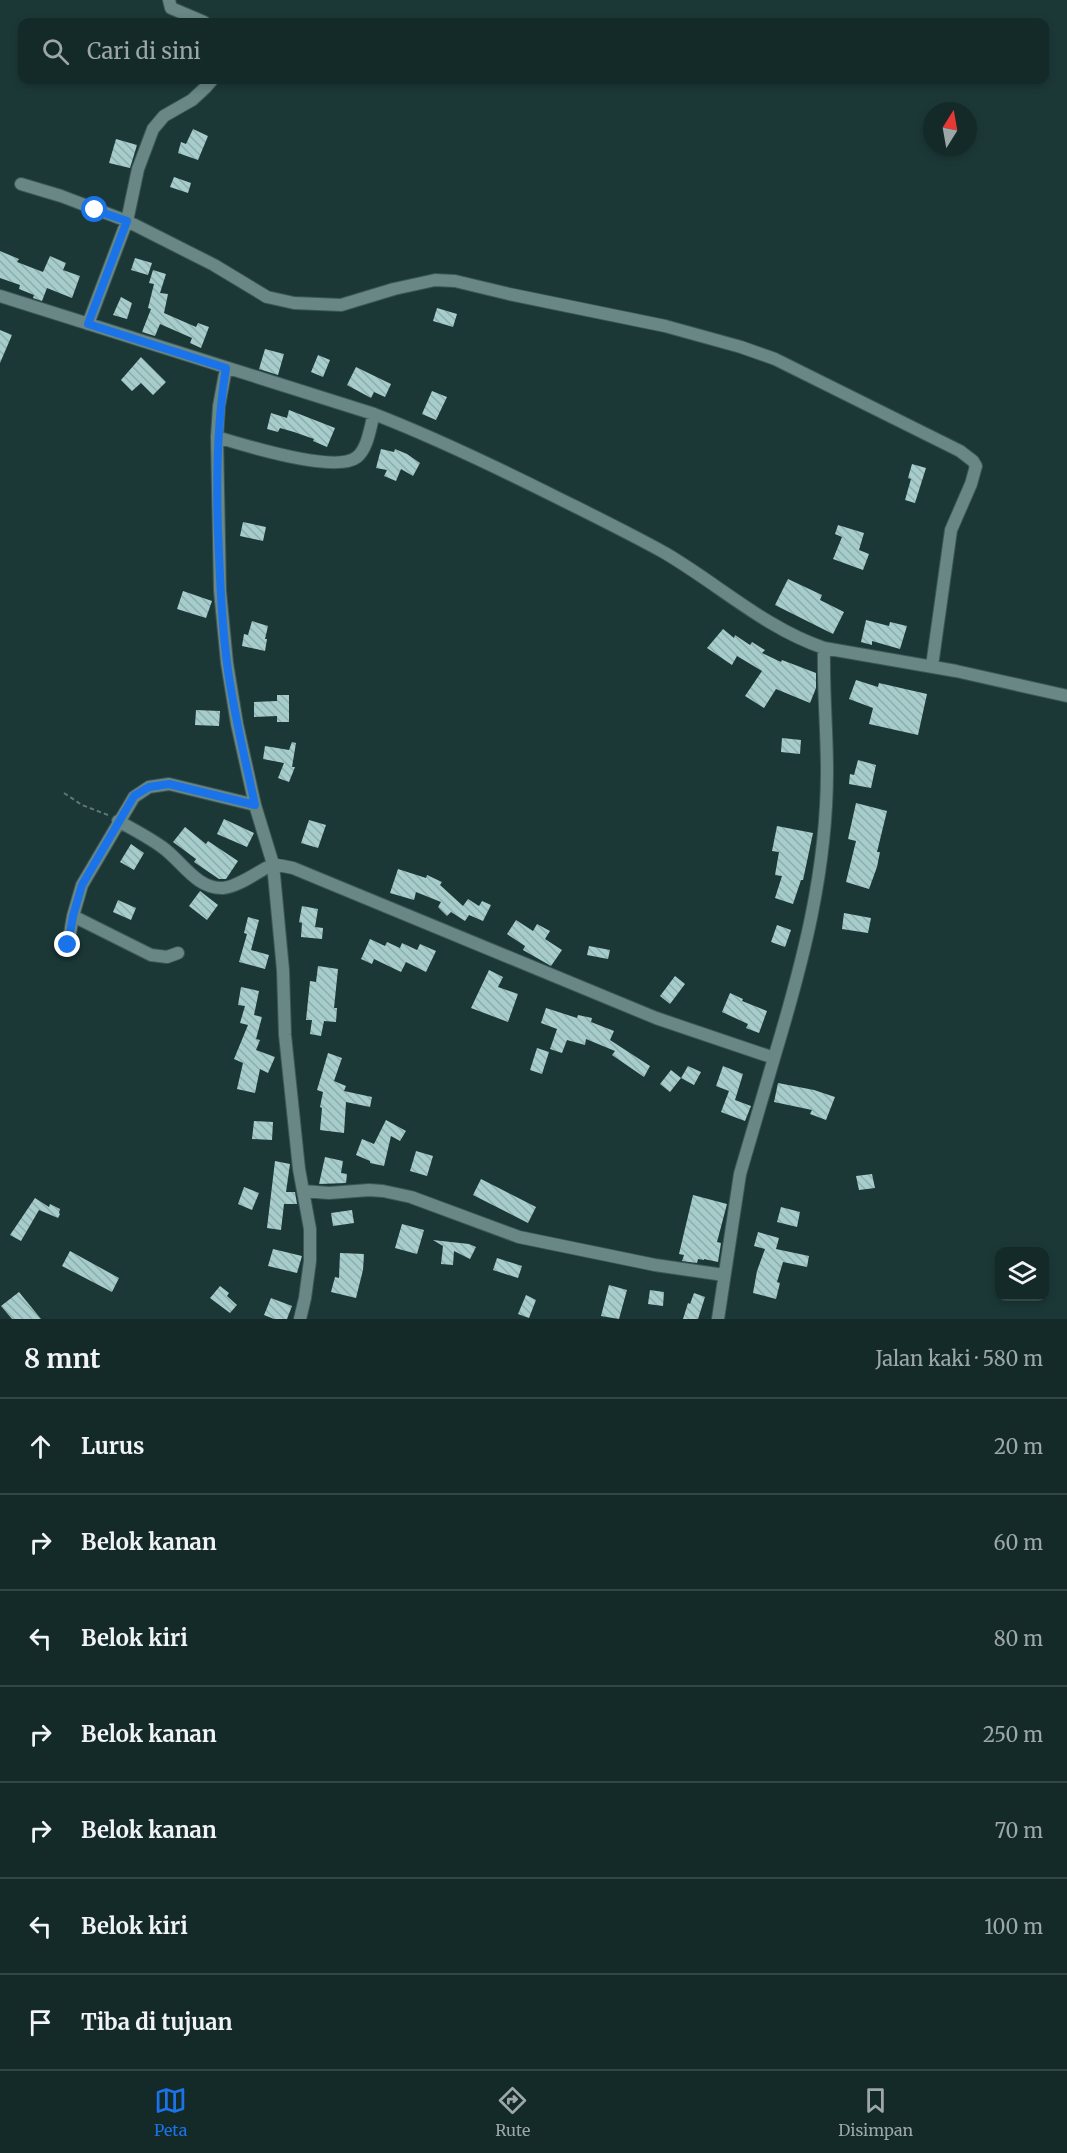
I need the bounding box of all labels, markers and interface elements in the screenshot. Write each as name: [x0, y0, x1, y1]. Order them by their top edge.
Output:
search box: [18, 18, 1049, 84]
icon: search: [39, 35, 72, 68]
text: Cari di sini: [87, 37, 201, 65]
north arrow: [923, 102, 977, 156]
route start: [81, 196, 107, 222]
route end: [54, 931, 80, 957]
map controls: [995, 1247, 1049, 1301]
button: layers: [995, 1247, 1049, 1301]
text: 8 mnt: [24, 1342, 100, 1375]
text: Jalan kaki · 580 m: [875, 1346, 1043, 1371]
icon: ahead: [24, 1430, 57, 1463]
text: Lurus: [81, 1432, 144, 1460]
text: 20 m: [994, 1434, 1043, 1459]
icon: right: [24, 1526, 57, 1559]
text: Belok kanan: [81, 1528, 217, 1556]
text: 60 m: [993, 1530, 1043, 1555]
icon: left: [24, 1622, 57, 1655]
text: Belok kiri: [81, 1624, 188, 1652]
text: 80 m: [994, 1626, 1043, 1651]
icon: right: [24, 1718, 57, 1751]
text: Belok kanan: [81, 1720, 217, 1748]
text: 250 m: [983, 1722, 1043, 1747]
icon: right: [24, 1814, 57, 1847]
text: Belok kanan: [81, 1816, 217, 1844]
text: 70 m: [995, 1818, 1043, 1843]
icon: left: [24, 1910, 57, 1943]
text: Belok kiri: [81, 1912, 188, 1940]
text: 100 m: [984, 1914, 1043, 1939]
icon: arrive: [24, 2006, 57, 2039]
text: Tiba di tujuan: [81, 2008, 232, 2036]
tab: Peta: [154, 2084, 187, 2140]
tab: Rute: [495, 2084, 530, 2140]
tab: Disimpan: [838, 2084, 913, 2140]

